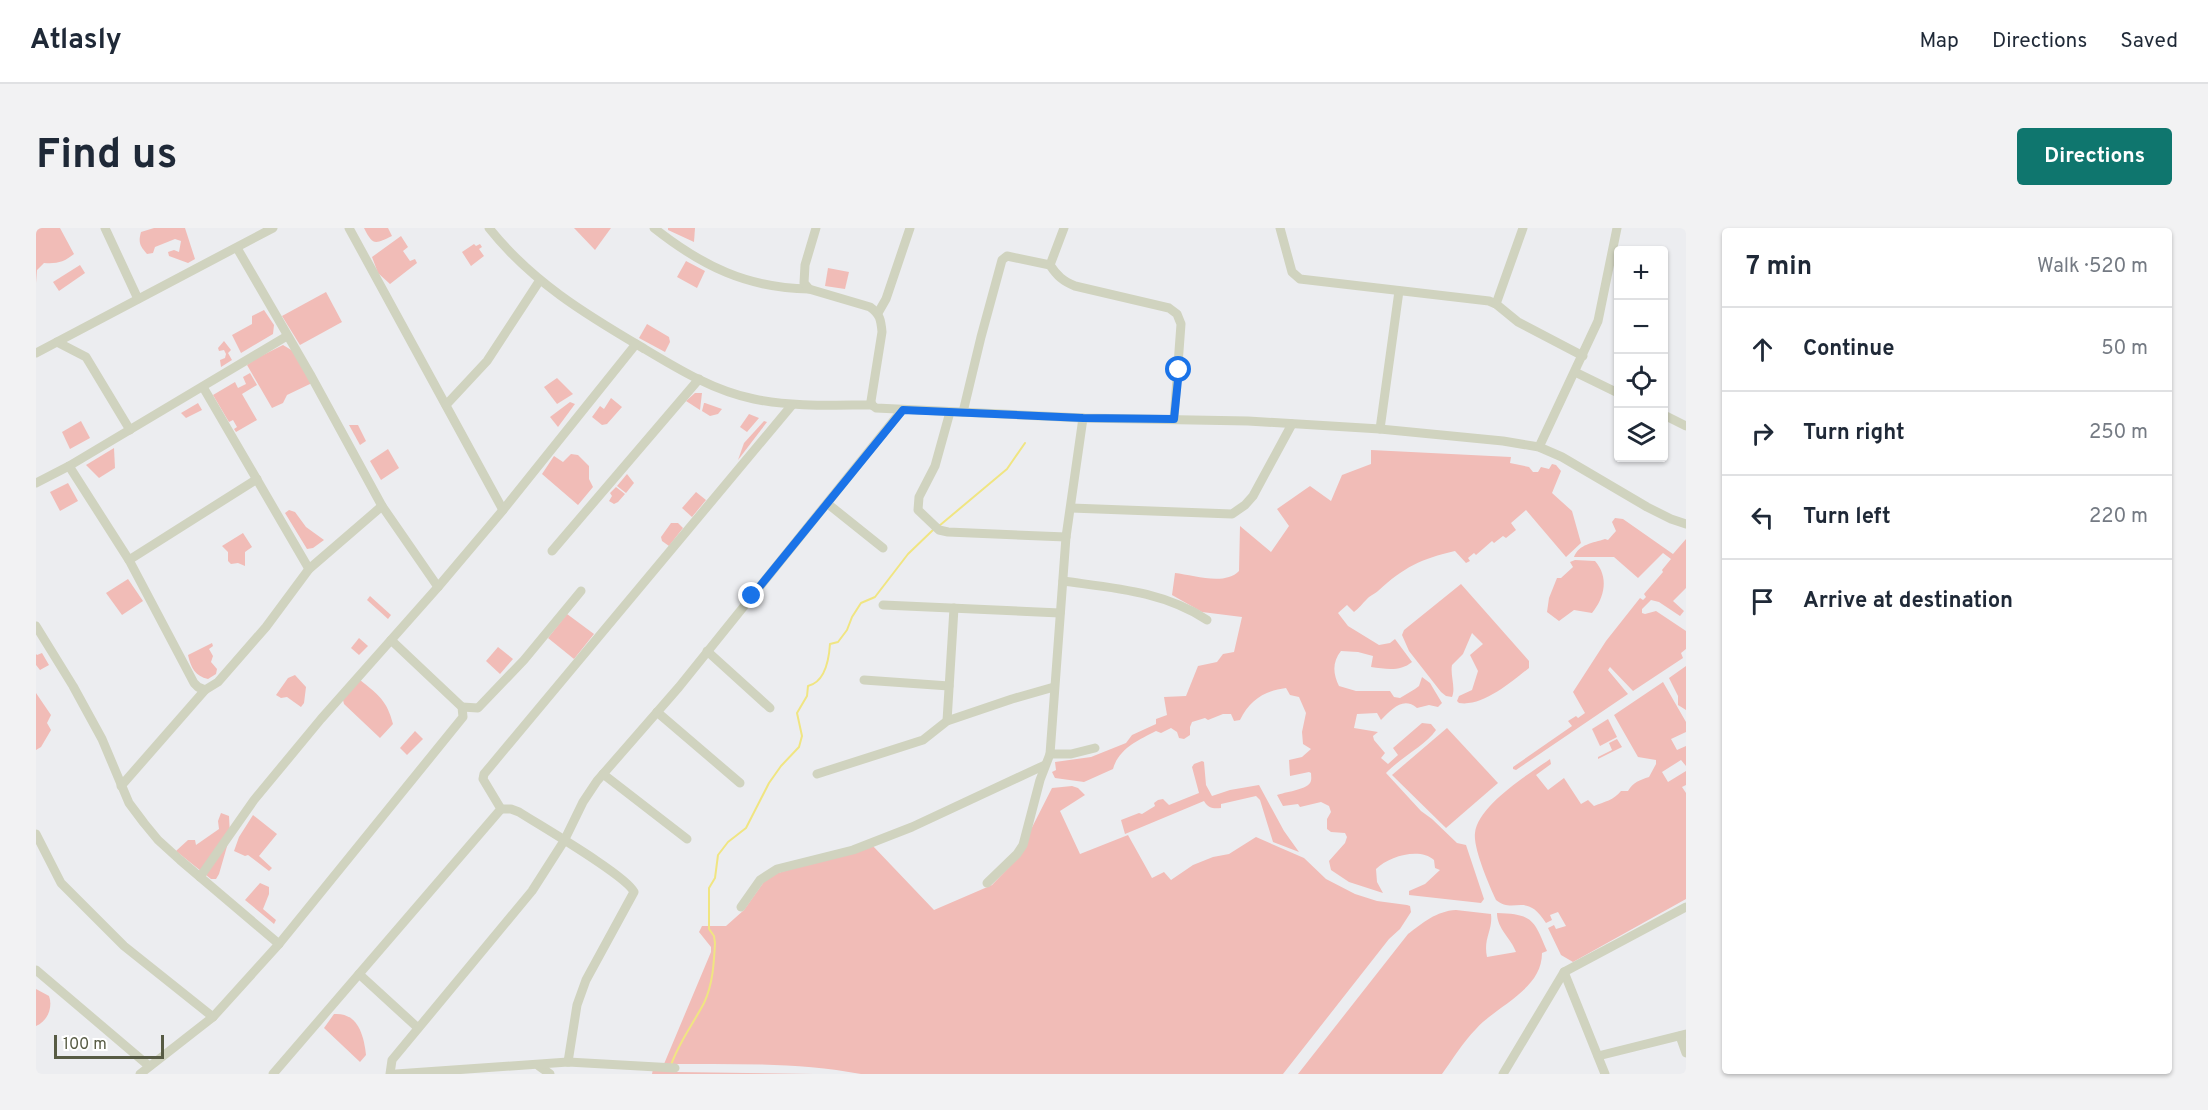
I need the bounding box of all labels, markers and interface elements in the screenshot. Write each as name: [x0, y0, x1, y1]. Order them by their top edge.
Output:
text: Atlasly: [30, 23, 122, 59]
text: Map: [1919, 28, 1959, 55]
text: Directions: [1992, 28, 2087, 55]
text: Saved: [2120, 28, 2178, 55]
button: Directions: [2017, 128, 2172, 185]
text: Find us: [36, 130, 177, 183]
map controls: [1614, 246, 1668, 462]
button: +: [1614, 246, 1668, 300]
text: 7 min: [1746, 251, 1812, 284]
text: Walk · 520 m: [2037, 254, 2148, 280]
button: −: [1614, 300, 1668, 354]
icon: ahead: [1746, 333, 1779, 366]
text: Continue: [1803, 336, 1894, 363]
text: 50 m: [2101, 336, 2148, 362]
button: locate: [1614, 354, 1668, 408]
route start: [1165, 356, 1191, 382]
button: layers: [1614, 408, 1668, 462]
icon: right: [1746, 417, 1779, 450]
text: Turn right: [1803, 420, 1905, 447]
text: 250 m: [2089, 420, 2148, 446]
icon: left: [1746, 501, 1779, 534]
text: Turn left: [1803, 504, 1891, 531]
text: 220 m: [2089, 504, 2148, 530]
route end: [738, 582, 764, 608]
icon: arrive: [1746, 585, 1779, 618]
text: Arrive at destination: [1803, 588, 2013, 615]
scale bar: [54, 1032, 164, 1060]
text: 100 m: [63, 1035, 107, 1055]

